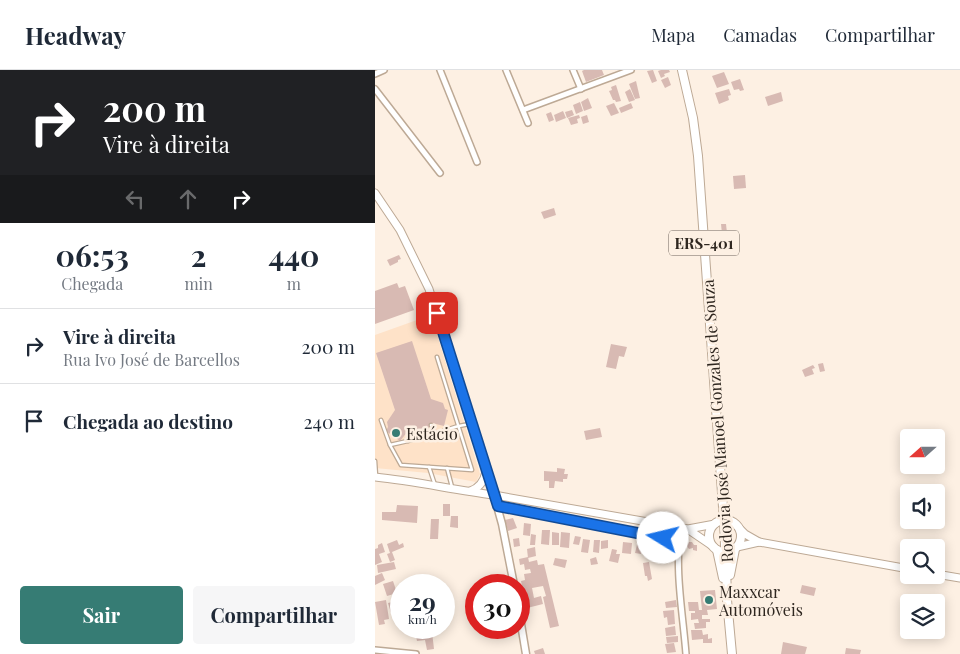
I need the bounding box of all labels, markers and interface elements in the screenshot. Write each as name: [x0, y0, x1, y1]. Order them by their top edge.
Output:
text: Headway: [25, 19, 126, 51]
text: Mapa: [651, 23, 695, 47]
text: Camadas: [723, 23, 797, 47]
text: Compartilhar: [825, 23, 935, 47]
text: 200 m: [103, 84, 206, 131]
icon: right: [20, 90, 85, 155]
text: Vire à direita: [103, 129, 230, 159]
icon: left: [121, 185, 149, 213]
icon: ahead: [174, 185, 202, 213]
icon: right: [227, 185, 255, 213]
road number: ERS-401: [669, 230, 739, 256]
text: 06:53: [56, 235, 129, 275]
text: 2: [191, 235, 206, 275]
text: 440: [268, 235, 319, 275]
text: Chegada: [61, 273, 123, 294]
text: min: [184, 273, 213, 294]
text: m: [287, 273, 301, 294]
street label: Rodovia José Manoel Gonzales de Souza: [697, 279, 737, 563]
pin: [416, 292, 458, 334]
icon: arrive: [423, 299, 451, 327]
text: Vire à direita: [63, 323, 176, 349]
icon: right: [20, 332, 48, 360]
text: 200 m: [301, 333, 355, 359]
text: Rua Ivo José de Barcellos: [63, 349, 240, 370]
icon: arrive: [20, 407, 48, 435]
text: Chegada ao destino: [63, 408, 233, 434]
text: 240 m: [304, 408, 355, 434]
place label: Estácio: [406, 423, 458, 444]
marker: Estácio: [390, 427, 402, 439]
north arrow: [900, 429, 945, 474]
map controls: [900, 429, 945, 639]
button: sound: [900, 484, 945, 529]
position arrow: [636, 511, 688, 563]
button: search: [900, 539, 945, 584]
speed limit sign: 30: [465, 574, 530, 639]
place label: Maxxcar Automóveis: [718, 581, 803, 620]
text: 29: [409, 584, 436, 617]
button: Sair: [20, 586, 183, 644]
button: Compartilhar: [193, 586, 355, 644]
marker: Maxxcar Automóveis: [703, 594, 715, 606]
button: layers: [900, 594, 945, 639]
text: km/h: [408, 611, 437, 627]

